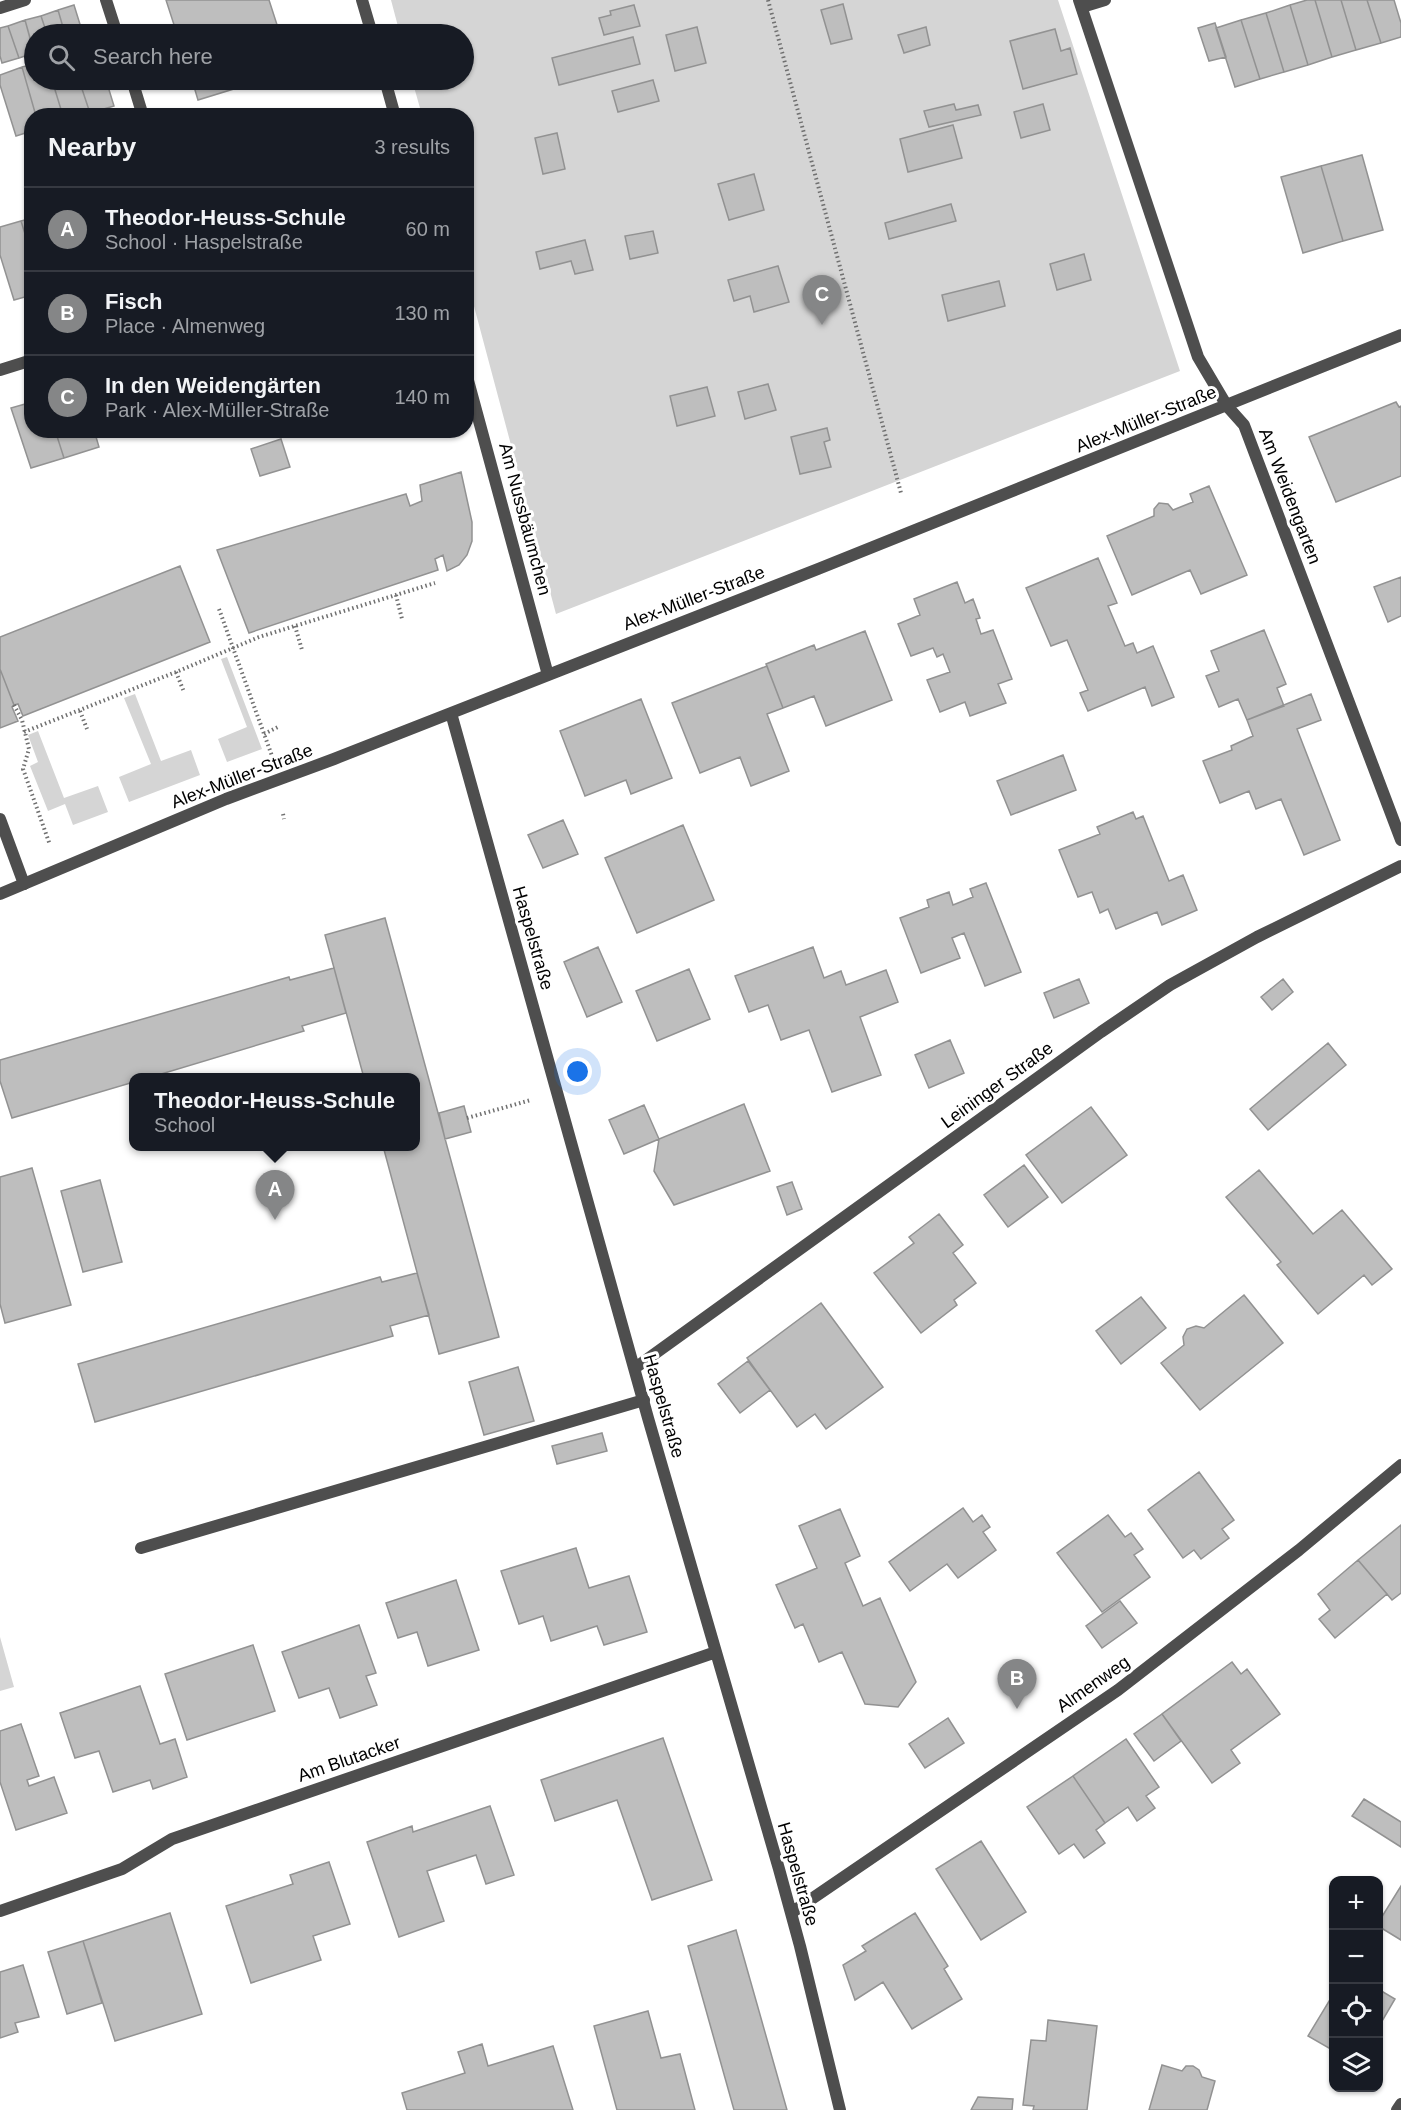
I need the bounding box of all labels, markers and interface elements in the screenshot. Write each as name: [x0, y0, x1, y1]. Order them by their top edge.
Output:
search box: [24, 24, 474, 90]
icon: search: [45, 41, 78, 74]
text: Search here: [93, 44, 213, 69]
text: Nearby: [48, 132, 136, 162]
text: 3 results: [374, 136, 450, 158]
text: Theodor-Heuss-Schule: [105, 205, 346, 230]
text: A: [60, 218, 75, 240]
text: 60 m: [406, 218, 450, 240]
text: School · Haspelstraße: [105, 231, 303, 253]
pin: C: [802, 276, 842, 325]
text: Fisch: [105, 289, 162, 314]
text: B: [60, 302, 75, 324]
text: 130 m: [394, 302, 450, 324]
text: Place · Almenweg: [105, 315, 265, 337]
text: In den Weidengärten: [105, 373, 321, 398]
street label: Alex-Müller-Straße: [1073, 382, 1219, 456]
text: C: [60, 386, 75, 408]
text: 140 m: [394, 386, 450, 408]
text: Park · Alex-Müller-Straße: [105, 399, 330, 421]
street label: Am Weidengarten: [1255, 425, 1325, 567]
street label: Am Nussbäumchen: [495, 441, 555, 597]
street label: Alex-Müller-Straße: [620, 562, 768, 634]
street label: Alex-Müller-Straße: [168, 740, 316, 812]
street label: Haspelstraße: [509, 884, 557, 992]
street label: Leininger Straße: [937, 1038, 1057, 1132]
your location: [563, 1057, 592, 1086]
popup: [129, 1073, 420, 1151]
text: Theodor-Heuss-Schule: [154, 1088, 395, 1113]
text: School: [154, 1114, 215, 1136]
pin: A: [256, 1170, 294, 1220]
street label: Haspelstraße: [640, 1352, 688, 1460]
street label: Almenweg: [1053, 1652, 1133, 1716]
pin: B: [998, 1660, 1036, 1709]
street label: Am Blutacker: [295, 1732, 403, 1786]
street label: Haspelstraße: [774, 1820, 822, 1928]
map controls: [1329, 1876, 1383, 2092]
button: +: [1329, 1876, 1383, 1930]
button: −: [1329, 1930, 1383, 1984]
button: locate: [1329, 1984, 1383, 2038]
button: layers: [1329, 2038, 1383, 2092]

